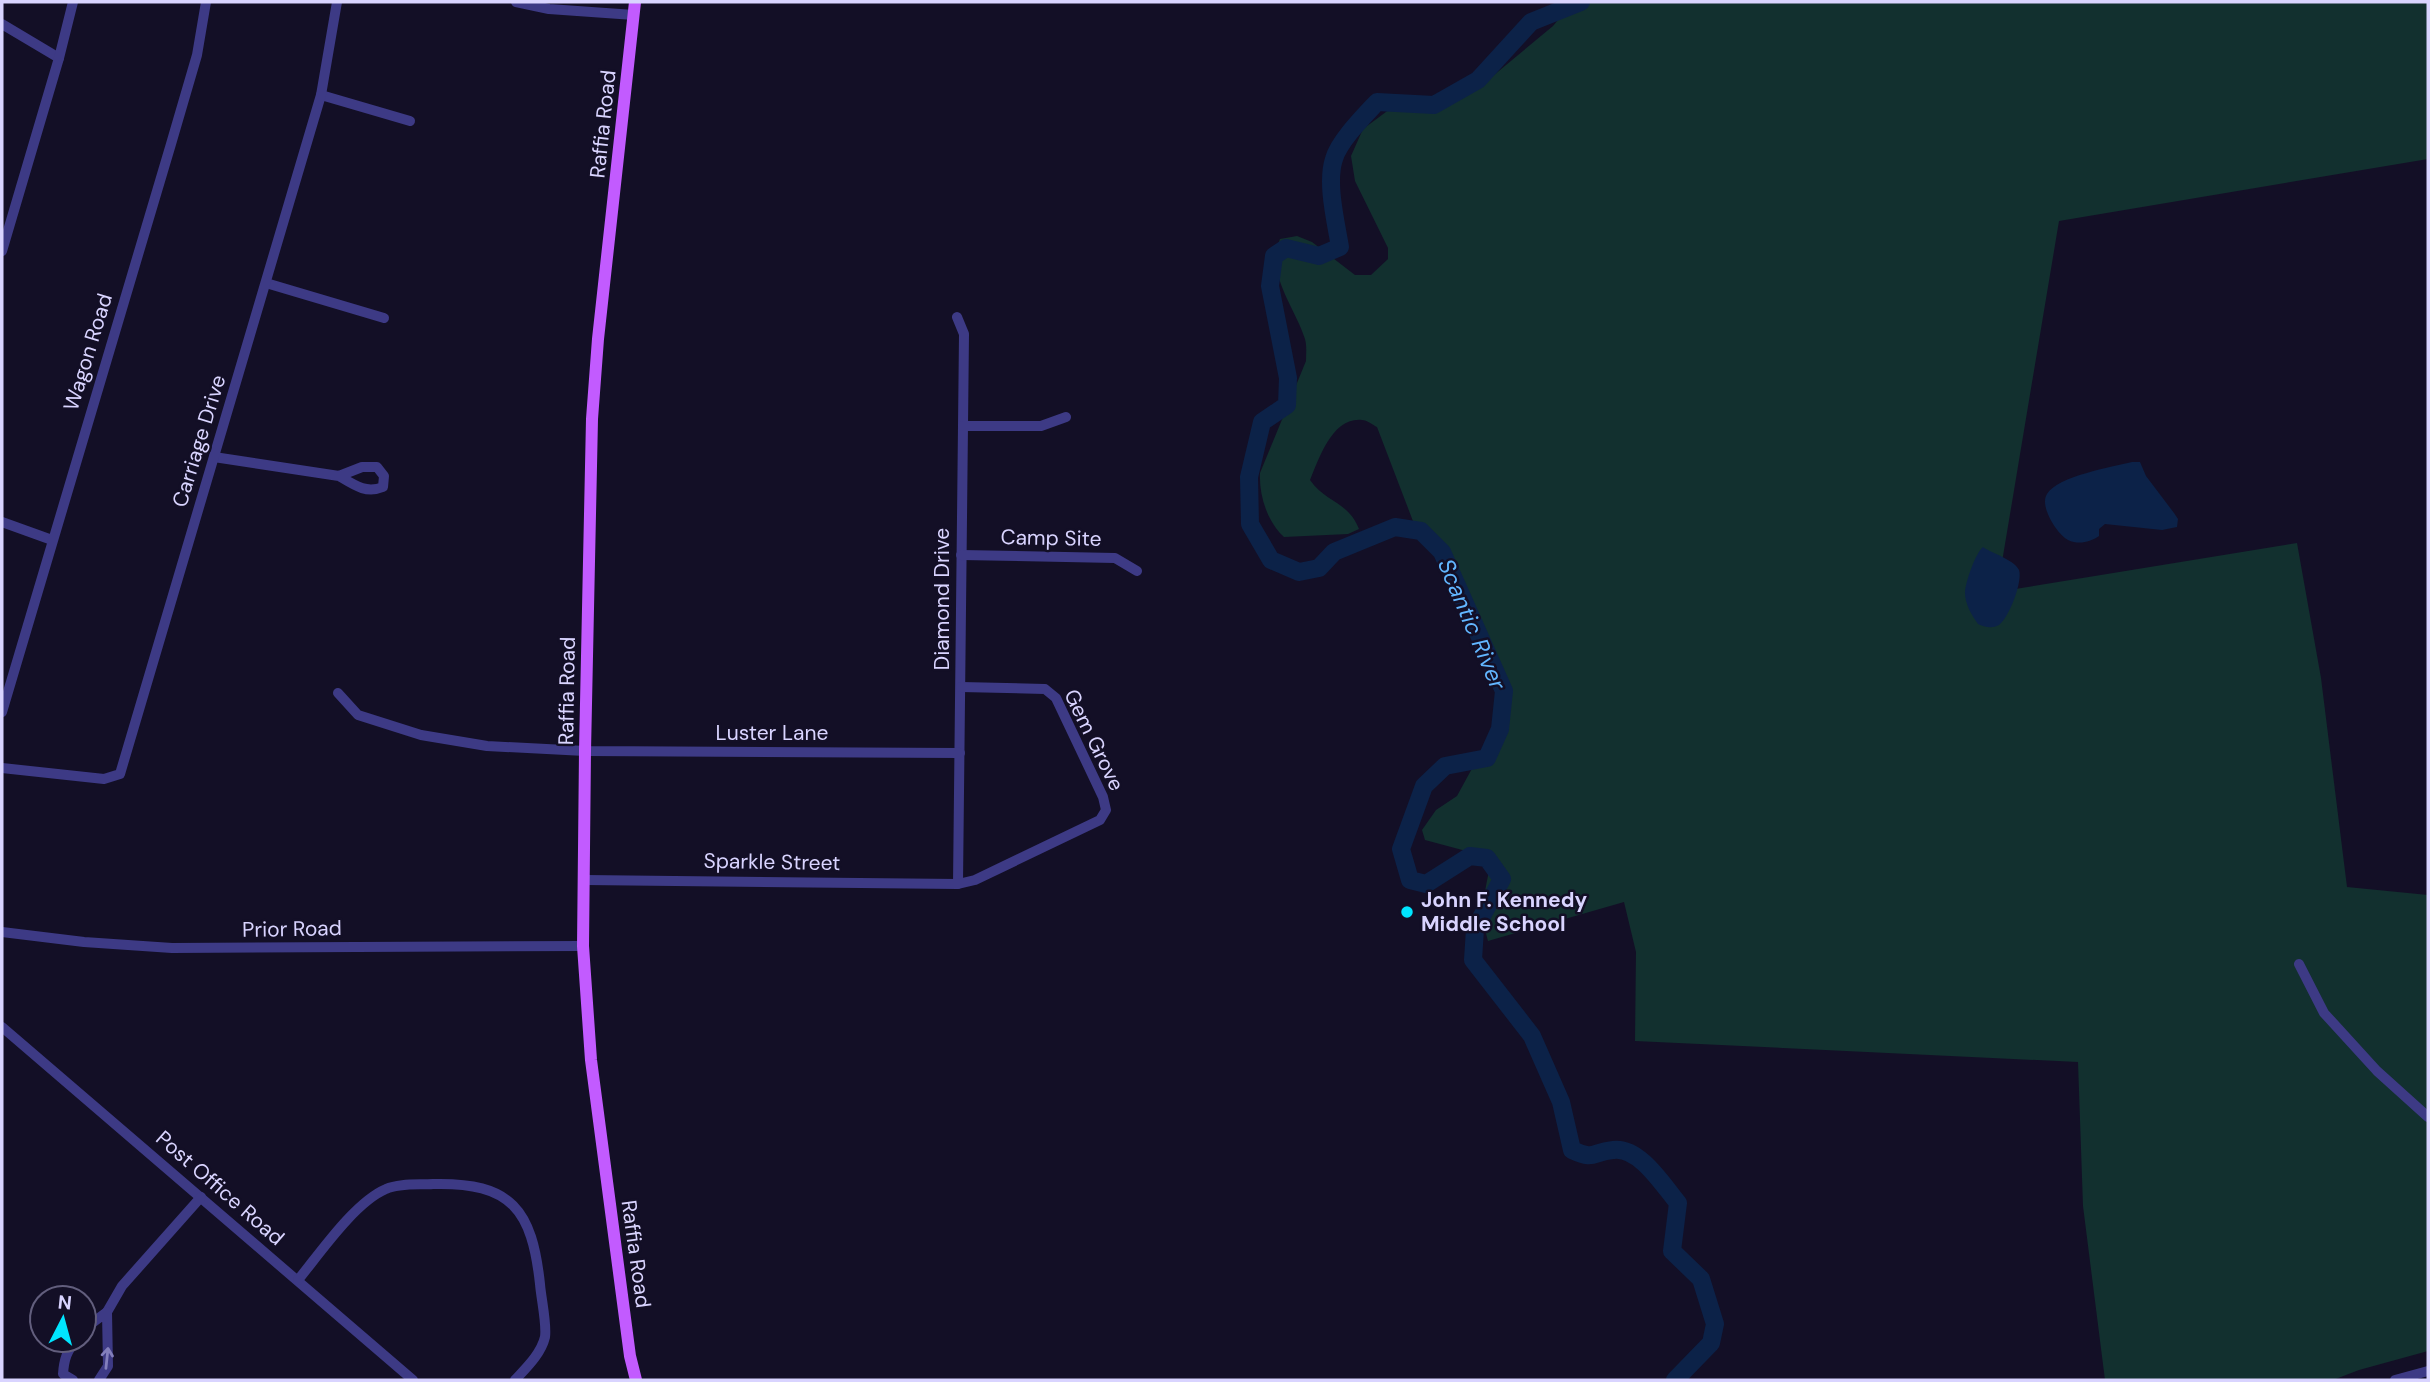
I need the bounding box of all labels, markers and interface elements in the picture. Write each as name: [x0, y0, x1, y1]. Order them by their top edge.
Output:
street label: Raffia Road: [583, 69, 623, 179]
street label: Wagon Road: [57, 290, 119, 414]
street label: Carriage Drive: [166, 371, 232, 511]
street label: Camp Site: [1000, 523, 1102, 553]
street label: Diamond Drive: [928, 528, 956, 670]
water label: Scantic River: [1431, 554, 1514, 695]
street label: Raffia Road: [552, 637, 582, 745]
street label: Gem Grove: [1057, 684, 1131, 796]
street label: Luster Lane: [716, 719, 829, 747]
street label: Sparkle Street: [703, 847, 841, 877]
place label: John F. Kennedy Middle School: [1421, 886, 1587, 938]
marker: John F. Kennedy Middle School: [1399, 904, 1415, 920]
street label: Prior Road: [242, 914, 342, 944]
street label: Post Office Road: [150, 1124, 290, 1252]
street label: Raffia Road: [615, 1198, 657, 1310]
north arrow: [28, 1284, 98, 1354]
text: N: [57, 1289, 73, 1316]
one-way arrow: [100, 1347, 113, 1370]

